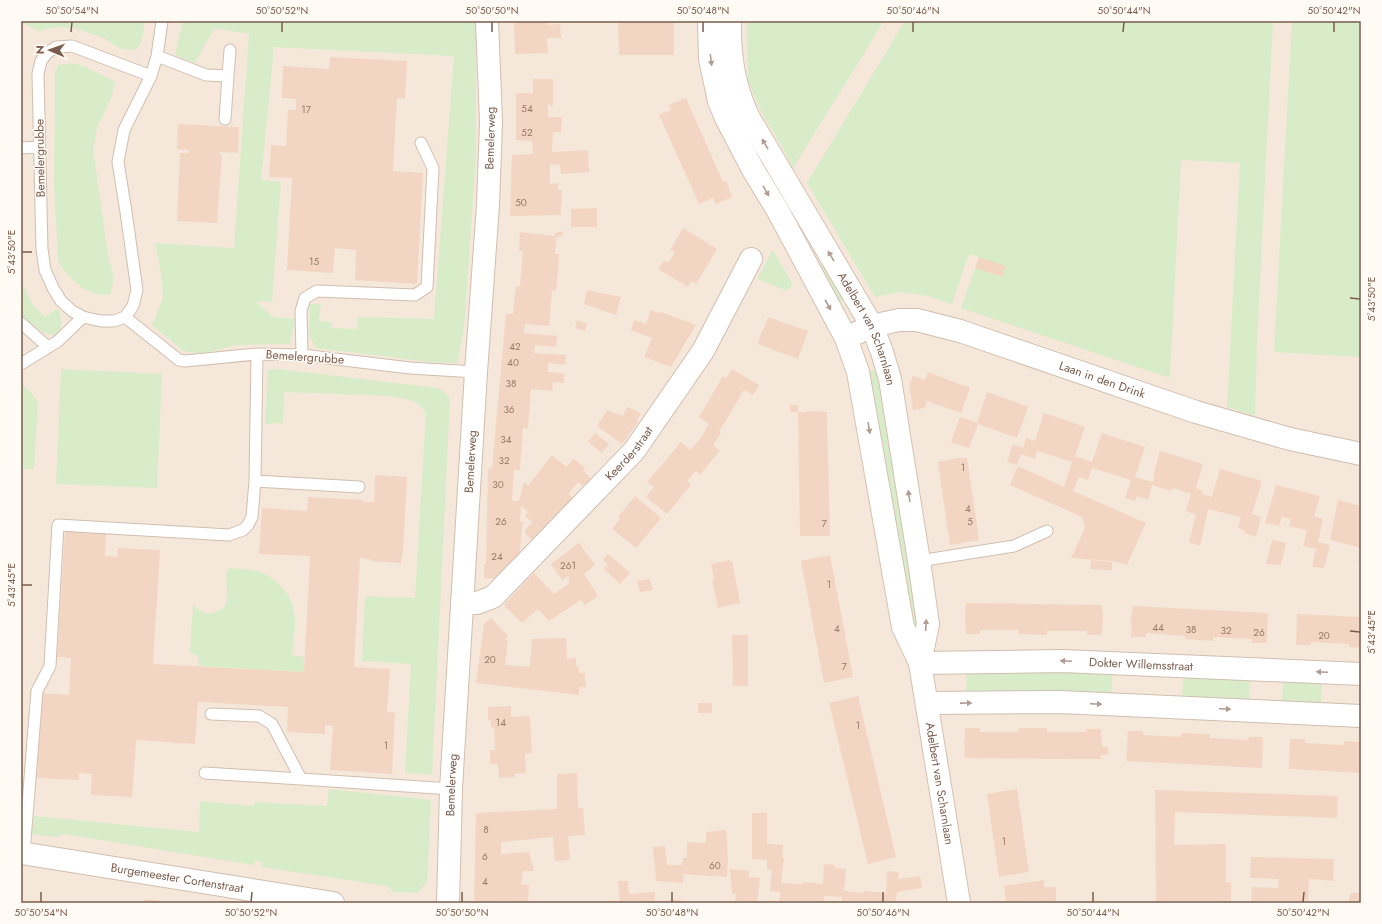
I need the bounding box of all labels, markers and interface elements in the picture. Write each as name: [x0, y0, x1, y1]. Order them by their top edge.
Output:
text: 50°50'54"N: [46, 3, 98, 18]
text: 50°50'52"N: [256, 3, 308, 18]
text: 50°50'50"N: [466, 3, 518, 18]
text: 50°50'48"N: [677, 3, 729, 18]
text: 50°50'46"N: [887, 3, 939, 18]
text: 50°50'44"N: [1098, 3, 1150, 18]
text: 50°50'42"N: [1308, 3, 1360, 18]
north arrow: [30, 30, 70, 70]
text: N: [32, 45, 48, 54]
one-way arrow: [707, 54, 714, 66]
house number: 54: [521, 101, 533, 116]
house number: 17: [301, 102, 312, 117]
street label: Bemelerweg: [480, 106, 500, 170]
street label: Bemelergrubbe: [30, 119, 50, 197]
house number: 52: [521, 125, 533, 140]
one-way arrow: [761, 138, 768, 150]
one-way arrow: [762, 185, 769, 197]
house number: 50: [515, 195, 527, 210]
text: 5°43'50"E: [4, 230, 19, 274]
one-way arrow: [827, 251, 835, 261]
house number: 15: [309, 254, 319, 269]
street label: Adelbert van Scharnlaan: [833, 269, 900, 387]
text: 5°43'50"E: [1364, 277, 1379, 321]
one-way arrow: [825, 299, 832, 311]
house number: 42: [509, 339, 521, 354]
street label: Bemelergrubbe: [265, 345, 345, 369]
house number: 40: [507, 355, 519, 370]
street label: Laan in den Drink: [1057, 357, 1148, 403]
house number: 38: [506, 376, 516, 391]
house number: 36: [503, 402, 515, 417]
one-way arrow: [866, 422, 872, 434]
street label: Keerderstraat: [601, 423, 657, 485]
street label: Bemelerweg: [460, 430, 481, 494]
house number: 34: [500, 432, 512, 447]
house number: 32: [498, 453, 510, 468]
house number: 1: [961, 460, 965, 475]
house number: 30: [492, 477, 504, 492]
one-way arrow: [906, 490, 912, 502]
house number: 4: [965, 501, 971, 516]
house number: 26: [495, 514, 507, 529]
house number: 5: [967, 514, 973, 529]
house number: 7: [821, 516, 827, 531]
house number: 24: [491, 549, 503, 564]
house number: 261: [560, 558, 576, 573]
text: 5°43'45"E: [4, 563, 19, 607]
house number: 1: [827, 577, 831, 592]
text: 5°43'45"E: [1364, 610, 1379, 654]
one-way arrow: [923, 619, 930, 631]
house number: 44: [1152, 620, 1164, 635]
house number: 4: [834, 621, 840, 636]
house number: 38: [1186, 622, 1196, 637]
house number: 32: [1220, 623, 1232, 638]
house number: 26: [1253, 625, 1265, 640]
house number: 20: [1318, 628, 1330, 643]
house number: 20: [484, 652, 496, 667]
street label: Dokter Willemsstraat: [1089, 653, 1193, 676]
one-way arrow: [1060, 658, 1072, 665]
house number: 7: [841, 659, 847, 674]
one-way arrow: [1315, 669, 1328, 675]
one-way arrow: [960, 700, 973, 706]
one-way arrow: [1090, 700, 1102, 707]
one-way arrow: [1219, 706, 1231, 713]
house number: 14: [496, 715, 506, 730]
house number: 1: [856, 718, 860, 733]
street label: Adelbert van Scharnlaan: [921, 721, 958, 846]
house number: 1: [384, 738, 388, 753]
street label: Bemelerweg: [441, 753, 462, 817]
house number: 8: [483, 822, 489, 837]
house number: 1: [1002, 834, 1006, 849]
house number: 6: [482, 849, 488, 864]
house number: 60: [709, 858, 721, 873]
street label: Burgemeester Cortenstraat: [109, 859, 245, 898]
house number: 4: [482, 874, 488, 889]
text: 50°50'54"N: [15, 905, 67, 920]
text: 50°50'52"N: [225, 905, 277, 920]
text: 50°50'50"N: [436, 905, 488, 920]
text: 50°50'48"N: [646, 905, 698, 920]
text: 50°50'46"N: [857, 905, 909, 920]
text: 50°50'44"N: [1067, 905, 1119, 920]
text: 50°50'42"N: [1277, 905, 1329, 920]

